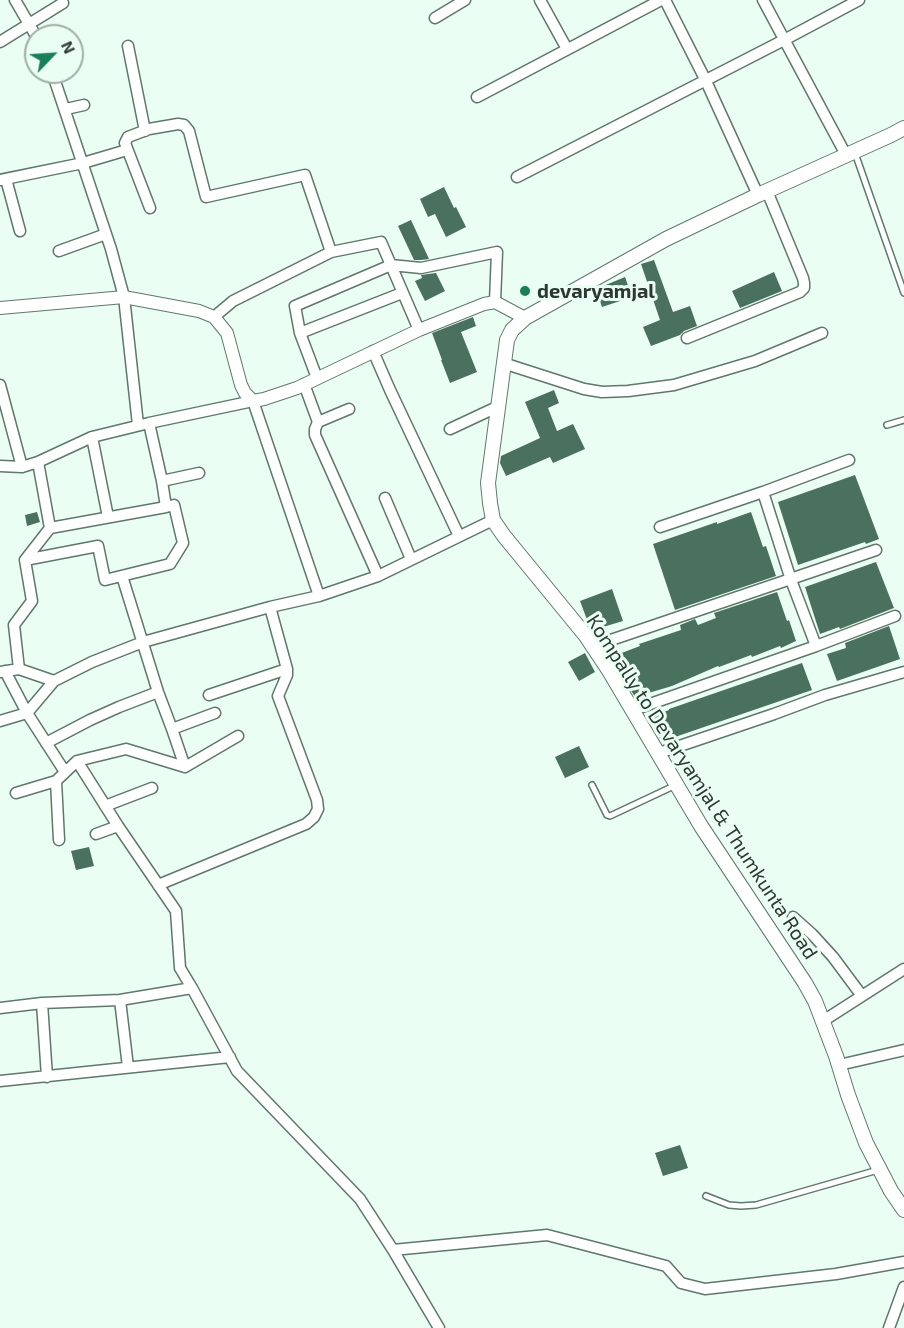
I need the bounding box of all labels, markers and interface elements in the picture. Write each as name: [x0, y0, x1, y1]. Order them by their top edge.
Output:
north arrow: [24, 24, 84, 84]
text: N: [58, 38, 80, 56]
place label: devaryamjal: [537, 279, 655, 303]
marker: devaryamjal: [518, 284, 532, 298]
street label: Kompally to Devaryamjal & Thumkunta Road: [581, 610, 823, 964]

